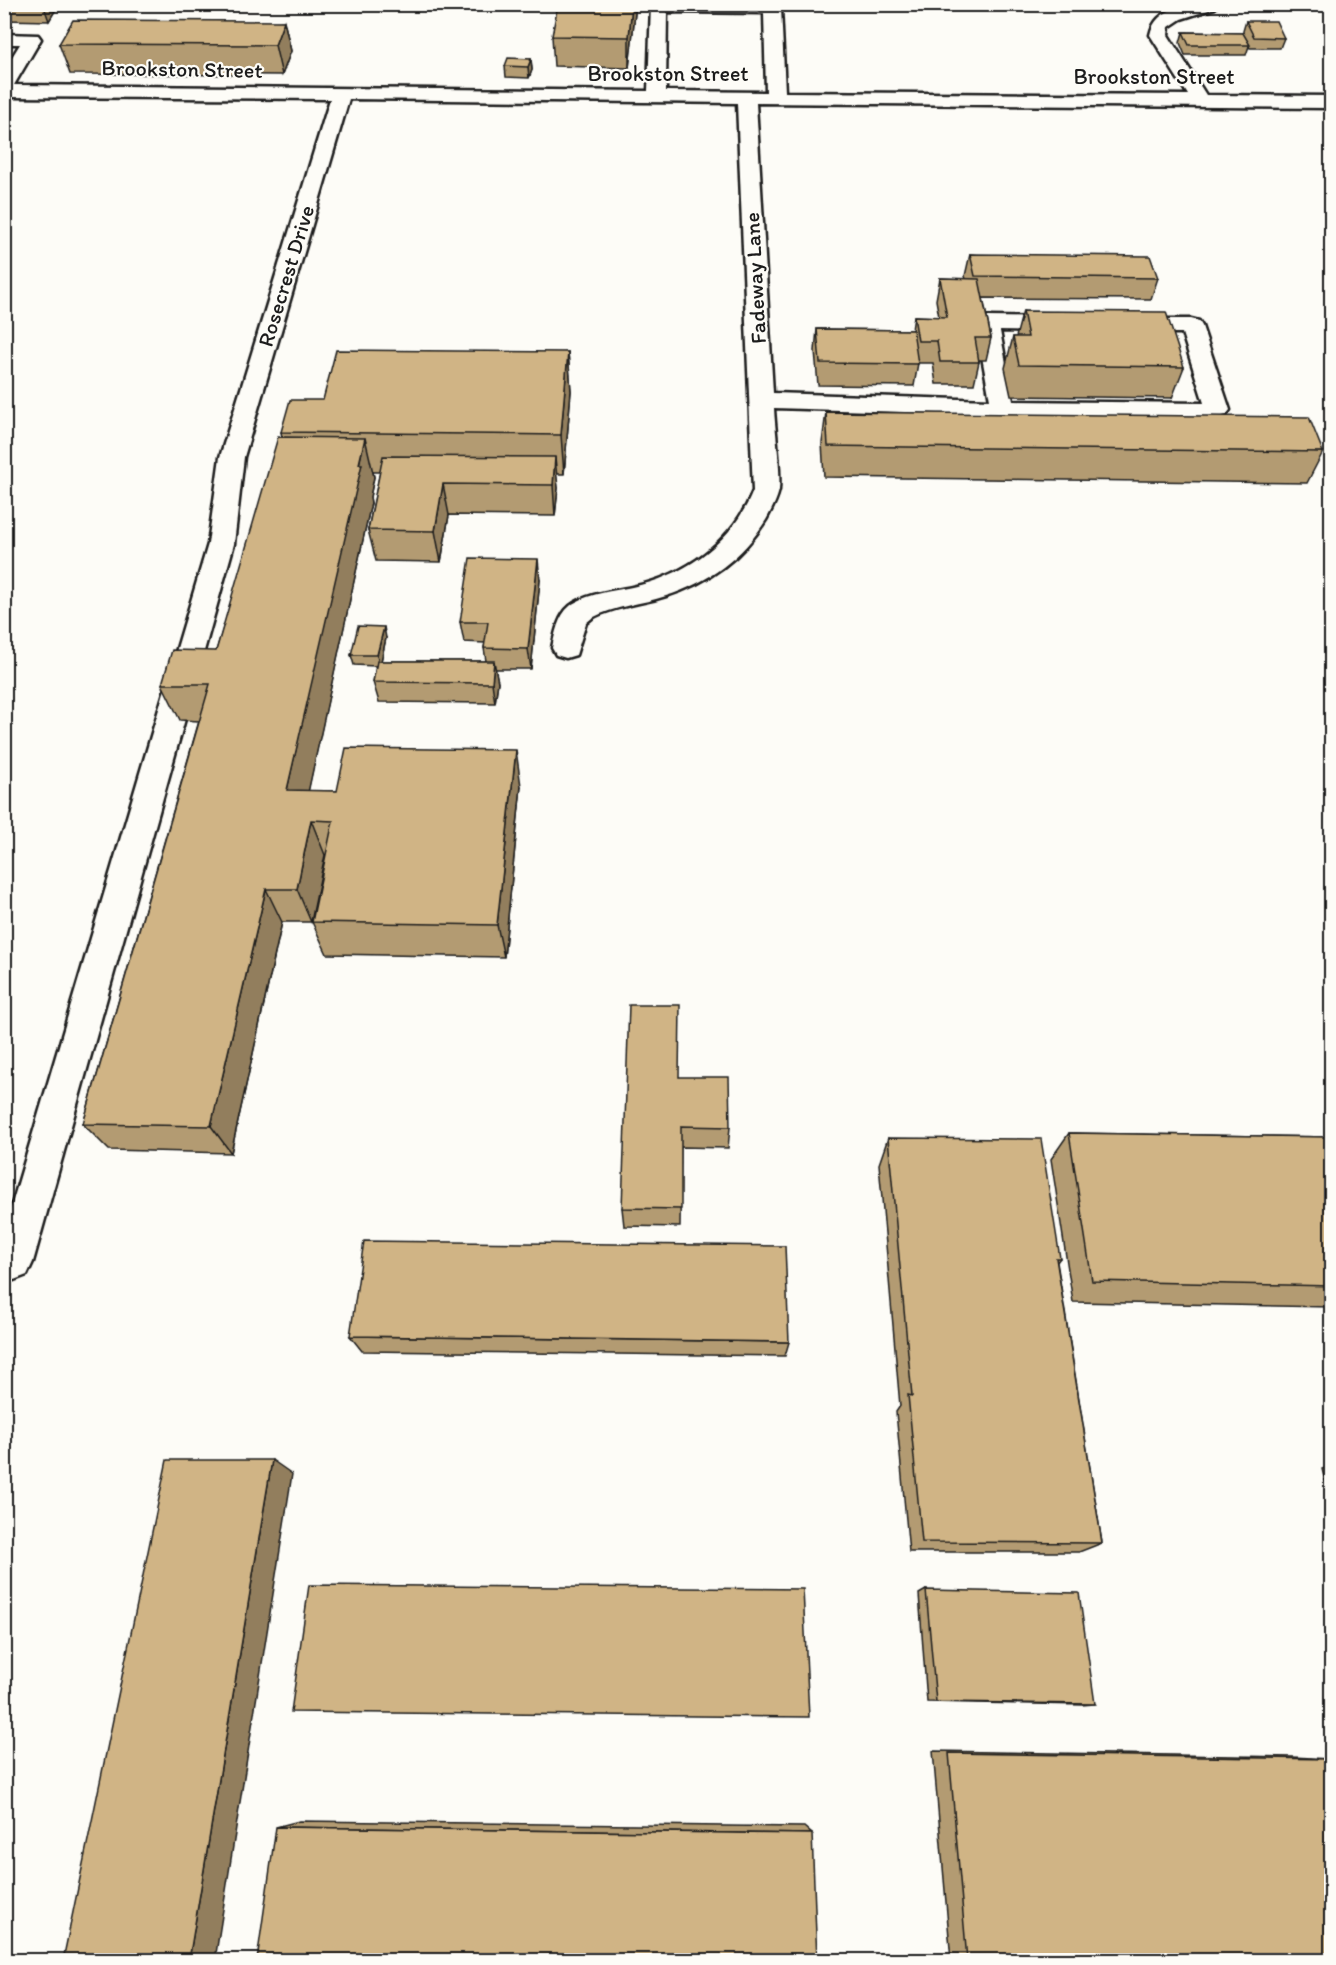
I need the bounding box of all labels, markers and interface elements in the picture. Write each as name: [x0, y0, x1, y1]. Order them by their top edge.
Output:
street label: Brookston Street: [101, 54, 263, 84]
street label: Brookston Street: [587, 60, 749, 87]
street label: Brookston Street: [1073, 63, 1235, 90]
street label: Rosecrest Drive: [252, 202, 320, 350]
street label: Fadeway Lane: [738, 211, 772, 345]

